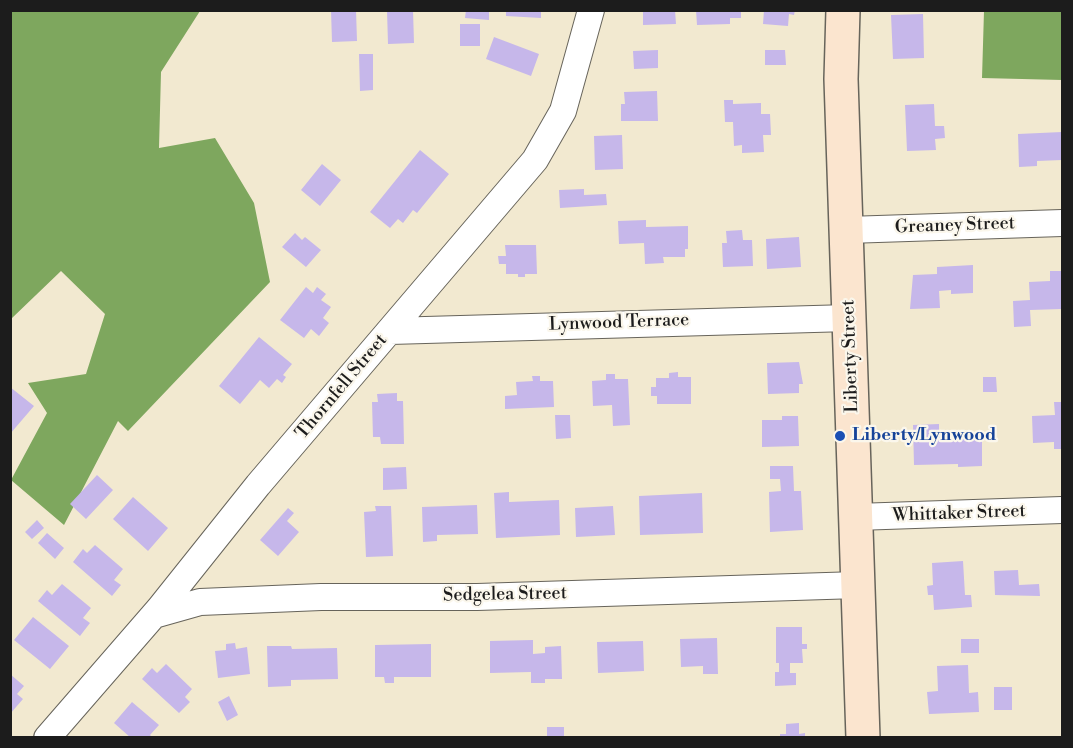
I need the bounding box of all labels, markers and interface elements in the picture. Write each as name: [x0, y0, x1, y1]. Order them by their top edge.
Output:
street label: Greaney Street: [895, 213, 1015, 239]
street label: Liberty Street: [838, 299, 864, 413]
street label: Lynwood Terrace: [548, 310, 690, 336]
street label: Thornfell Street: [292, 330, 392, 444]
place label: Liberty/Lynwood: [852, 425, 996, 447]
marker: Liberty/Lynwood: [833, 429, 847, 443]
street label: Whittaker Street: [892, 501, 1026, 527]
street label: Sedgelea Street: [443, 583, 567, 607]

